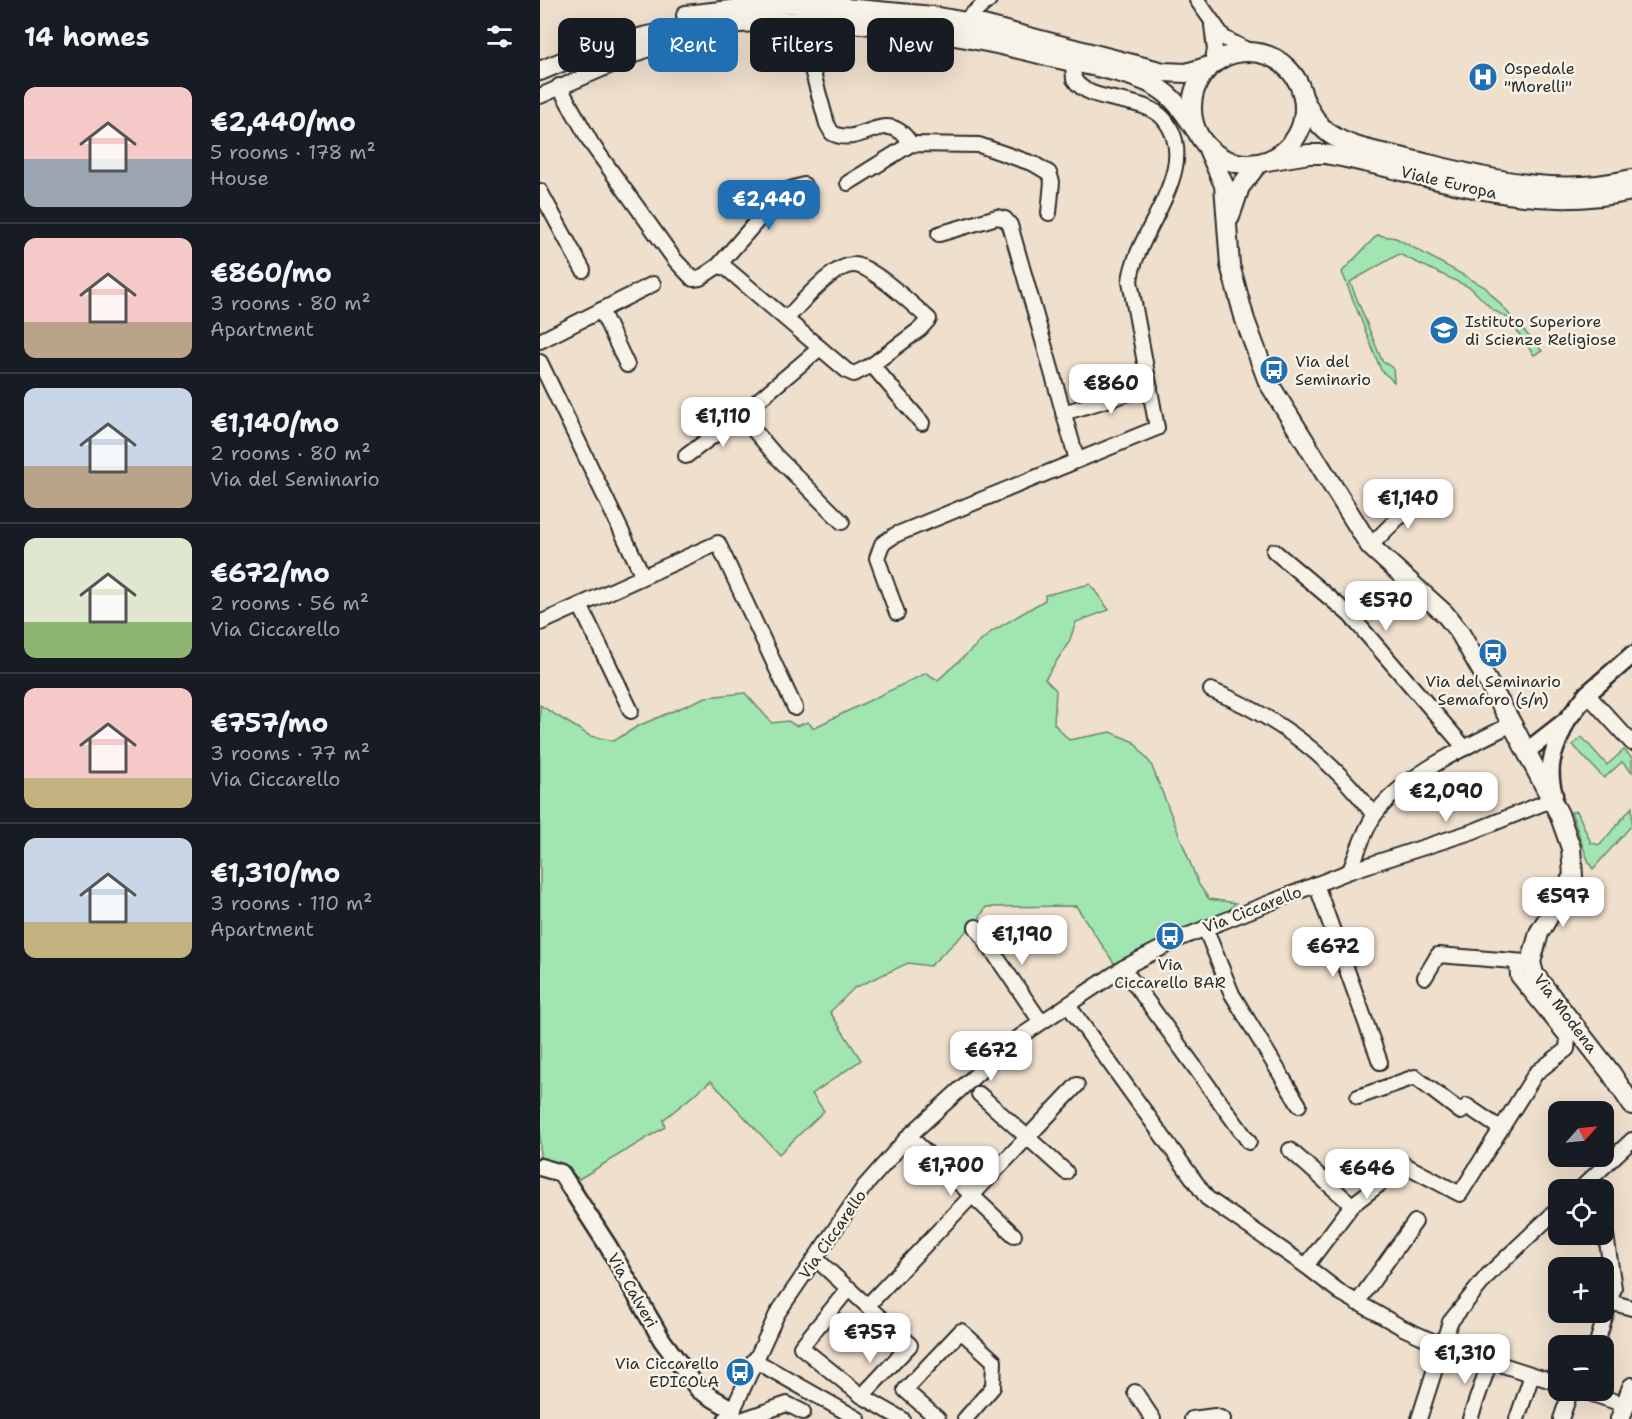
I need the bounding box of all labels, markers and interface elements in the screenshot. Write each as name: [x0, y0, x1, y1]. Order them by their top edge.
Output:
chip: Buy: [558, 18, 636, 72]
chip: Rent: [648, 18, 738, 72]
chip: Filters: [750, 18, 855, 72]
chip: New: [867, 18, 954, 72]
text: 14 homes: [24, 19, 150, 54]
icon: filters: [483, 20, 516, 53]
place label: Ospedale "Morelli": [1504, 58, 1575, 97]
hospital icon: Ospedale "Morelli": [1467, 61, 1499, 93]
text: €2,440/mo: [210, 104, 356, 139]
icon: home: [72, 111, 144, 183]
text: 5 rooms · 178 m²: [210, 139, 376, 165]
street label: Viale Europa: [1399, 161, 1499, 204]
text: House: [210, 165, 269, 191]
pin: €2,440: [720, 180, 818, 231]
text: €2,440: [732, 186, 806, 212]
text: €860/mo: [210, 255, 332, 290]
icon: home: [72, 262, 144, 334]
text: 3 rooms · 80 m²: [210, 290, 371, 316]
place label: Istituto Superiore di Scienze Religiose: [1465, 311, 1616, 350]
school or university icon: Istituto Superiore di Scienze Religiose: [1428, 314, 1460, 346]
text: Apartment: [210, 316, 314, 342]
place label: Via del Seminario: [1295, 351, 1371, 390]
bus stop icon: Via del Seminario: [1258, 354, 1290, 386]
pin: €860: [1075, 364, 1147, 415]
text: €860: [1083, 370, 1139, 396]
pin: €1,110: [674, 397, 772, 448]
text: €1,110: [695, 403, 751, 429]
text: €1,140/mo: [210, 405, 340, 440]
icon: home: [72, 412, 144, 484]
text: 2 rooms · 80 m²: [210, 440, 371, 466]
text: Via del Seminario: [210, 466, 380, 492]
pin: €1,140: [1359, 479, 1457, 530]
text: €1,140: [1377, 485, 1439, 511]
text: €672/mo: [210, 555, 330, 590]
icon: home: [72, 562, 144, 634]
pin: €570: [1350, 581, 1422, 632]
text: €570: [1359, 587, 1413, 613]
text: 2 rooms · 56 m²: [210, 590, 369, 616]
text: Via Ciccarello: [210, 616, 340, 642]
bus stop icon: Via del Seminario Semaforo (s/n): [1477, 637, 1509, 669]
place label: Via del Seminario Semaforo (s/n): [1425, 671, 1561, 710]
text: €757/mo: [210, 705, 328, 740]
icon: home: [72, 712, 144, 784]
text: 3 rooms · 77 m²: [210, 740, 370, 766]
text: Via Ciccarello: [210, 766, 340, 792]
pin: €2,090: [1397, 772, 1495, 823]
text: €2,090: [1409, 778, 1483, 804]
text: €1,310/mo: [210, 855, 340, 890]
icon: home: [72, 862, 144, 934]
pin: €597: [1527, 877, 1599, 928]
street label: Via Ciccarello: [1200, 881, 1305, 938]
text: €597: [1536, 883, 1590, 909]
text: 3 rooms · 110 m²: [210, 890, 373, 916]
pin: €1,190: [973, 915, 1071, 966]
text: Apartment: [210, 916, 314, 942]
bus stop icon: Via Ciccarello BAR: [1154, 920, 1186, 952]
text: €1,190: [991, 921, 1053, 947]
pin: €672: [1297, 927, 1369, 978]
text: €672: [1306, 933, 1360, 959]
place label: Via Ciccarello BAR: [1114, 954, 1226, 993]
street label: Via Modena: [1529, 969, 1602, 1057]
pin: €672: [955, 1031, 1027, 1082]
text: €672: [964, 1037, 1018, 1063]
north arrow: [1548, 1101, 1614, 1167]
map controls: [1548, 1101, 1614, 1401]
pin: €1,700: [902, 1146, 1000, 1197]
pin: €646: [1331, 1149, 1403, 1200]
text: €1,700: [918, 1152, 984, 1178]
text: €646: [1339, 1155, 1395, 1181]
button: locate: [1548, 1179, 1614, 1245]
street label: Via Ciccarello: [794, 1186, 871, 1283]
street label: Via Calveri: [603, 1249, 662, 1332]
button: +: [1548, 1257, 1614, 1323]
pin: €757: [834, 1313, 906, 1364]
text: €757: [843, 1319, 897, 1345]
pin: €1,310: [1416, 1334, 1514, 1385]
button: −: [1548, 1335, 1614, 1401]
text: €1,310: [1434, 1340, 1496, 1366]
place label: Via Ciccarello EDICOLA: [615, 1353, 719, 1392]
bus stop icon: Via Ciccarello EDICOLA: [724, 1356, 756, 1388]

